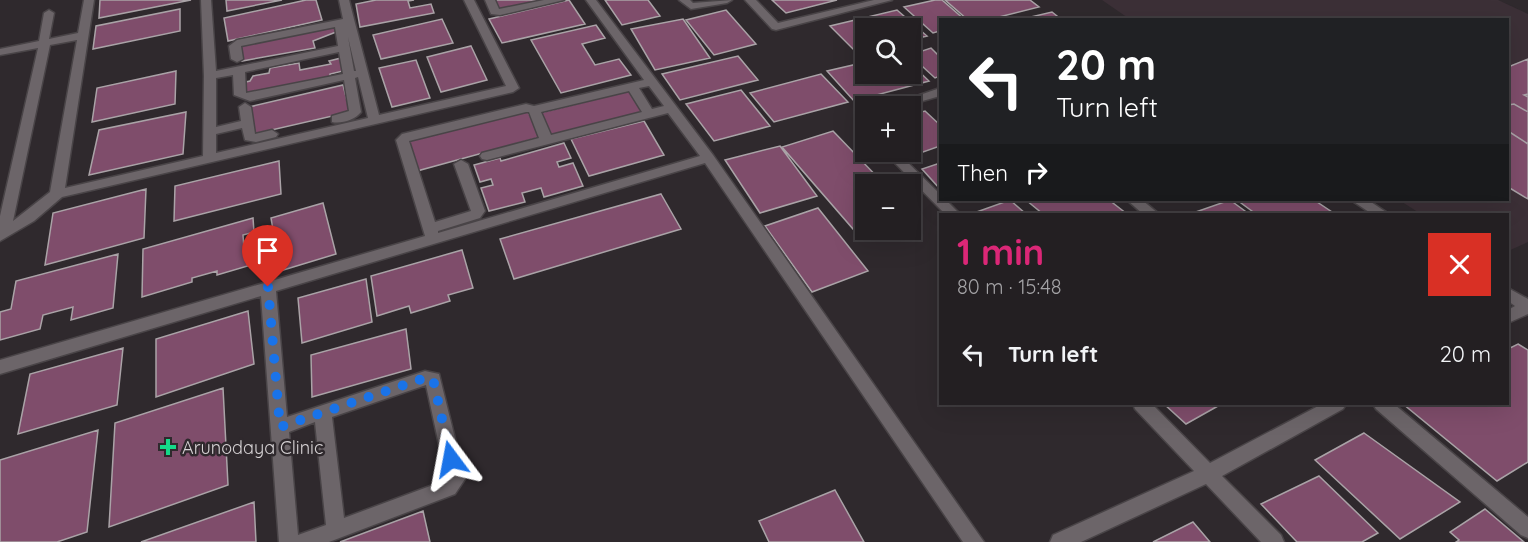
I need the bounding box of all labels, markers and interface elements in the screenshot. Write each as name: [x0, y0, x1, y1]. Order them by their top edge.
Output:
map controls: [855, 18, 921, 240]
button: search: [855, 18, 921, 84]
text: 20 m: [1056, 38, 1156, 91]
icon: left: [957, 42, 1035, 120]
text: Turn left: [1056, 90, 1158, 124]
button: +: [855, 96, 921, 162]
icon: right: [1020, 156, 1053, 189]
text: Then: [957, 159, 1008, 187]
button: −: [855, 174, 921, 240]
pin: [242, 225, 293, 287]
text: 1 min: [957, 229, 1044, 274]
button: close: [1428, 233, 1491, 296]
icon: arrive: [251, 234, 284, 267]
text: 80 m · 15:48: [957, 274, 1062, 299]
icon: left: [957, 338, 990, 371]
text: Turn left: [1008, 340, 1098, 368]
text: 20 m: [1440, 340, 1491, 368]
position arrow: [419, 427, 483, 491]
place label: Arunodaya Clinic: [182, 436, 323, 459]
marker: Arunodaya Clinic: [159, 438, 177, 456]

